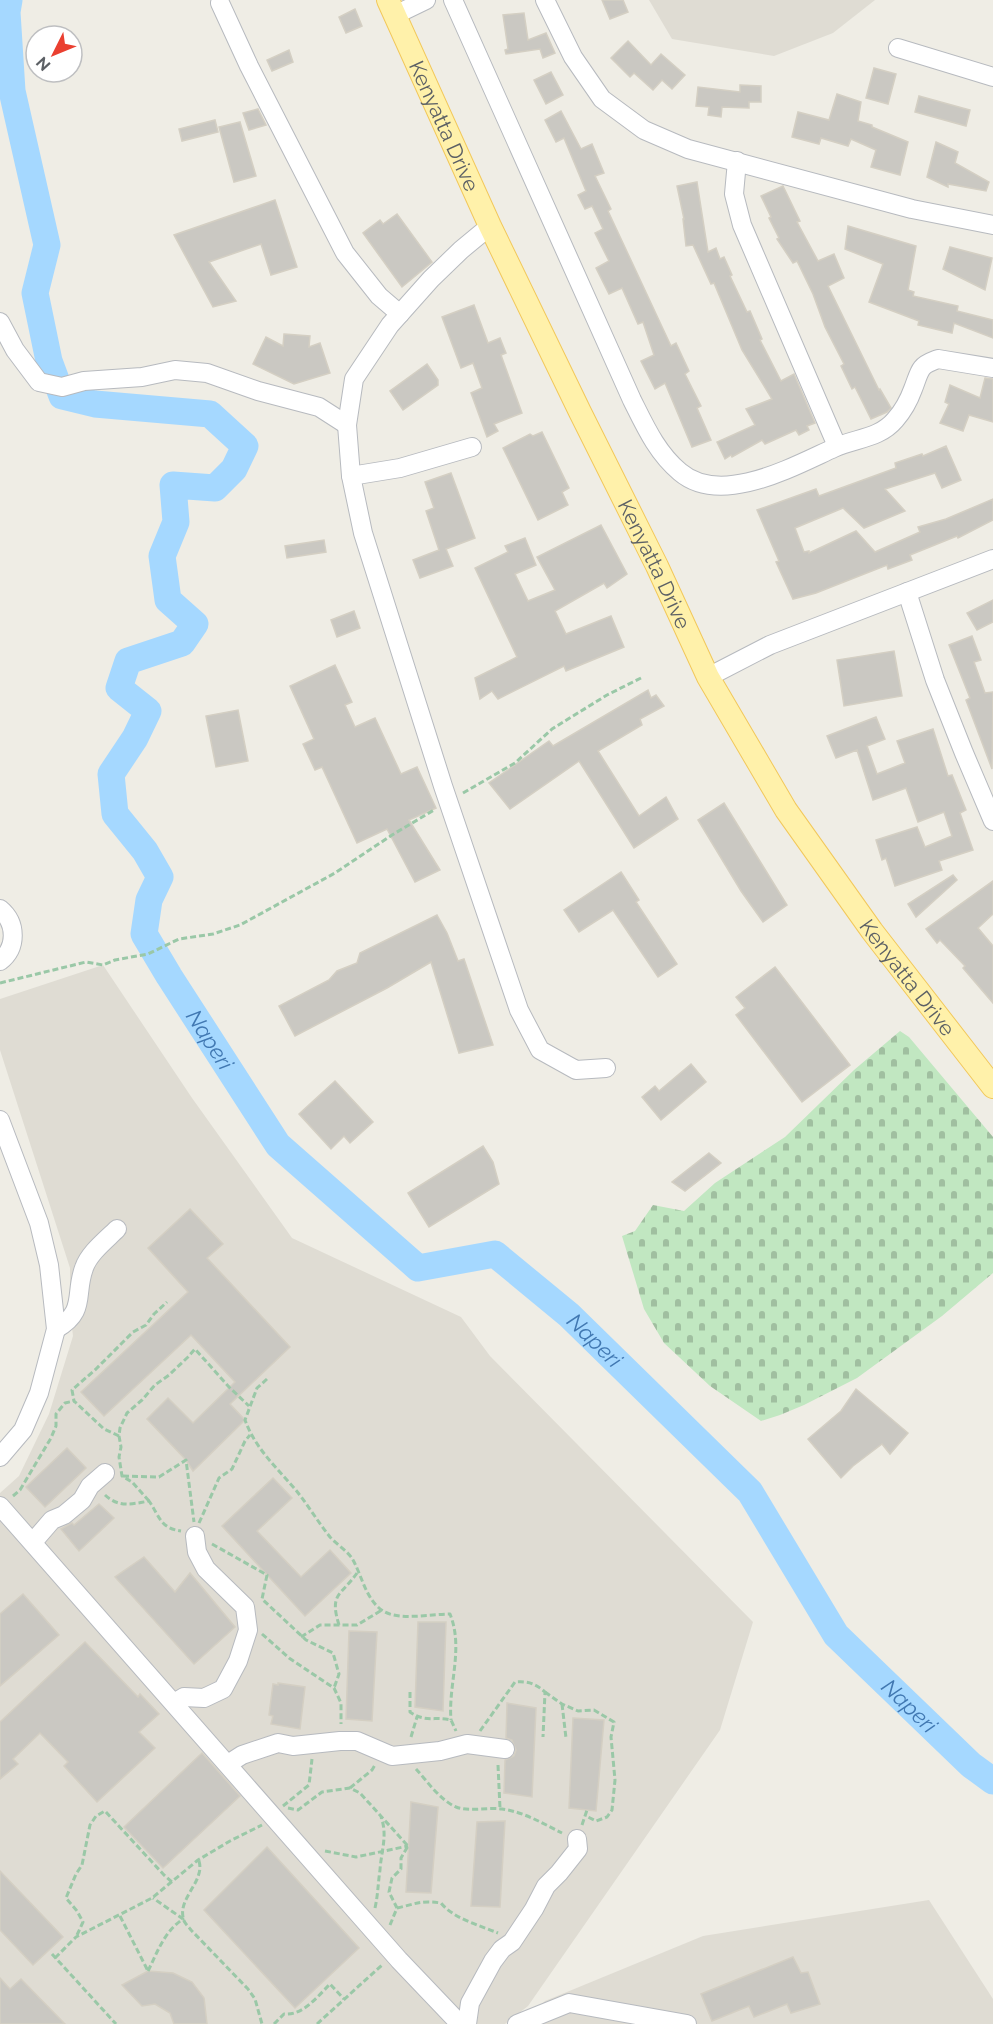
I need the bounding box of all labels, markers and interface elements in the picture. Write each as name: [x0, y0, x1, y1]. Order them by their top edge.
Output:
north arrow: [24, 24, 84, 84]
text: N: [32, 53, 55, 75]
street label: Kenyatta Drive: [404, 57, 485, 195]
street label: Kenyatta Drive: [613, 495, 697, 633]
street label: Kenyatta Drive: [855, 914, 961, 1040]
water label: Naperi: [181, 1005, 240, 1076]
water label: Naperi: [562, 1308, 628, 1374]
water label: Naperi: [877, 1673, 943, 1739]

